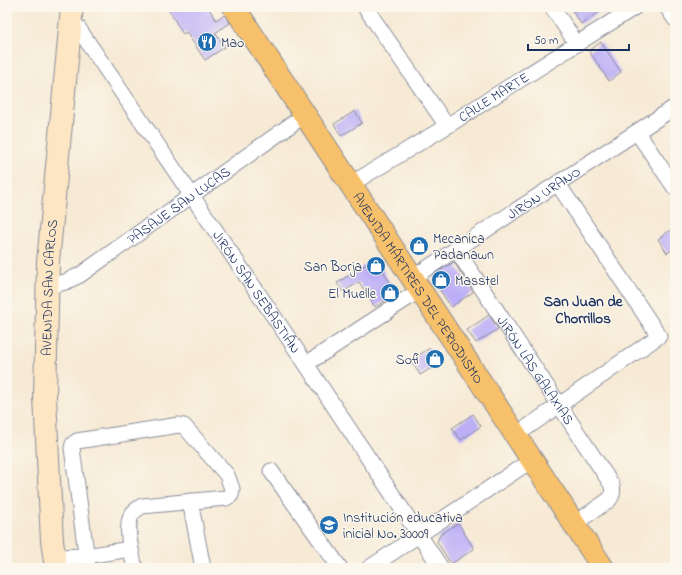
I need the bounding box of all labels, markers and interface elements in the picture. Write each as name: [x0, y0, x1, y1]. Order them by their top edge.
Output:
scale bar: [528, 26, 629, 52]
restaurant icon: Mao: [196, 31, 218, 53]
text: 50 m: [534, 32, 558, 50]
place label: Mao: [221, 33, 244, 54]
street label: CALLE MARTE: [455, 68, 534, 128]
street label: PASAJE SAN LUCAS: [123, 162, 235, 250]
street label: JIRÓN URANO: [503, 162, 585, 225]
street label: AVENIDA MÁRTIRES DEL PERIODISMO: [347, 189, 488, 389]
street label: AVENIDA SAN CARLOS: [37, 218, 64, 356]
street label: JIRÓN SAN SEBASTIÁN: [206, 227, 305, 358]
place label: Mecanica Padanawn: [433, 229, 494, 266]
shop icon: Mecanica Padanawn: [408, 235, 430, 257]
shop icon: San Borja: [365, 255, 387, 277]
place label: San Borja: [304, 257, 362, 278]
shop icon: Masstel: [430, 269, 452, 291]
place label: Masstel: [455, 271, 499, 292]
shop icon: El Muelle: [379, 282, 401, 304]
place label: El Muelle: [328, 284, 377, 305]
district label: San Juan de Chorrillos: [543, 291, 624, 330]
street label: JIRÓN LAS GALAXIAS: [491, 312, 578, 429]
shop icon: Sofi: [424, 348, 446, 370]
place label: Sofi: [396, 350, 421, 371]
place label: Institución educativa inicial No. 30009: [343, 508, 463, 545]
school or university icon: Institución educativa inicial No. 30009: [318, 514, 340, 536]

